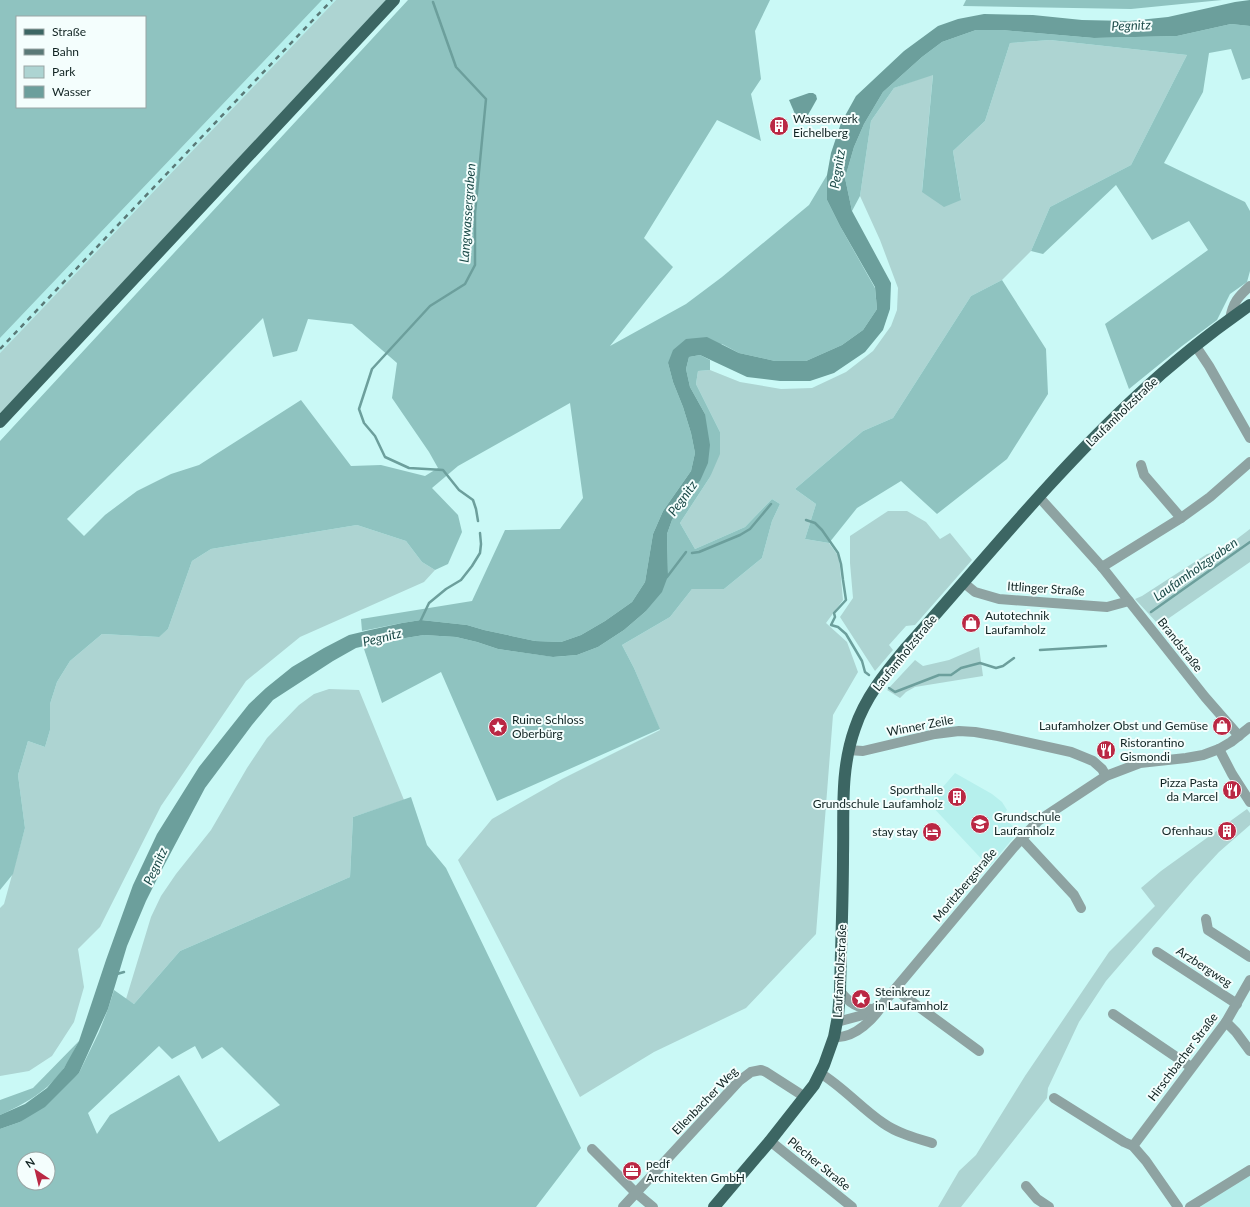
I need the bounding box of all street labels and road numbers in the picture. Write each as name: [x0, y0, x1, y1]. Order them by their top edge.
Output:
street label: Laufamholzstraße: [1083, 374, 1161, 450]
street label: Ittlinger Straße: [1007, 578, 1085, 599]
street label: Laufamholzstraße: [869, 612, 940, 694]
street label: Brandstraße: [1155, 615, 1206, 675]
street label: Winner Zeile: [885, 712, 954, 739]
street label: Moritzbergstraße: [930, 845, 1000, 924]
street label: Laufamholzstraße: [830, 924, 849, 1018]
street label: Arzbergweg: [1174, 943, 1235, 990]
street label: Hirschbacher Straße: [1145, 1010, 1221, 1104]
street label: Ellenbacher Weg: [669, 1064, 741, 1138]
street label: Plecher Straße: [785, 1134, 854, 1193]

